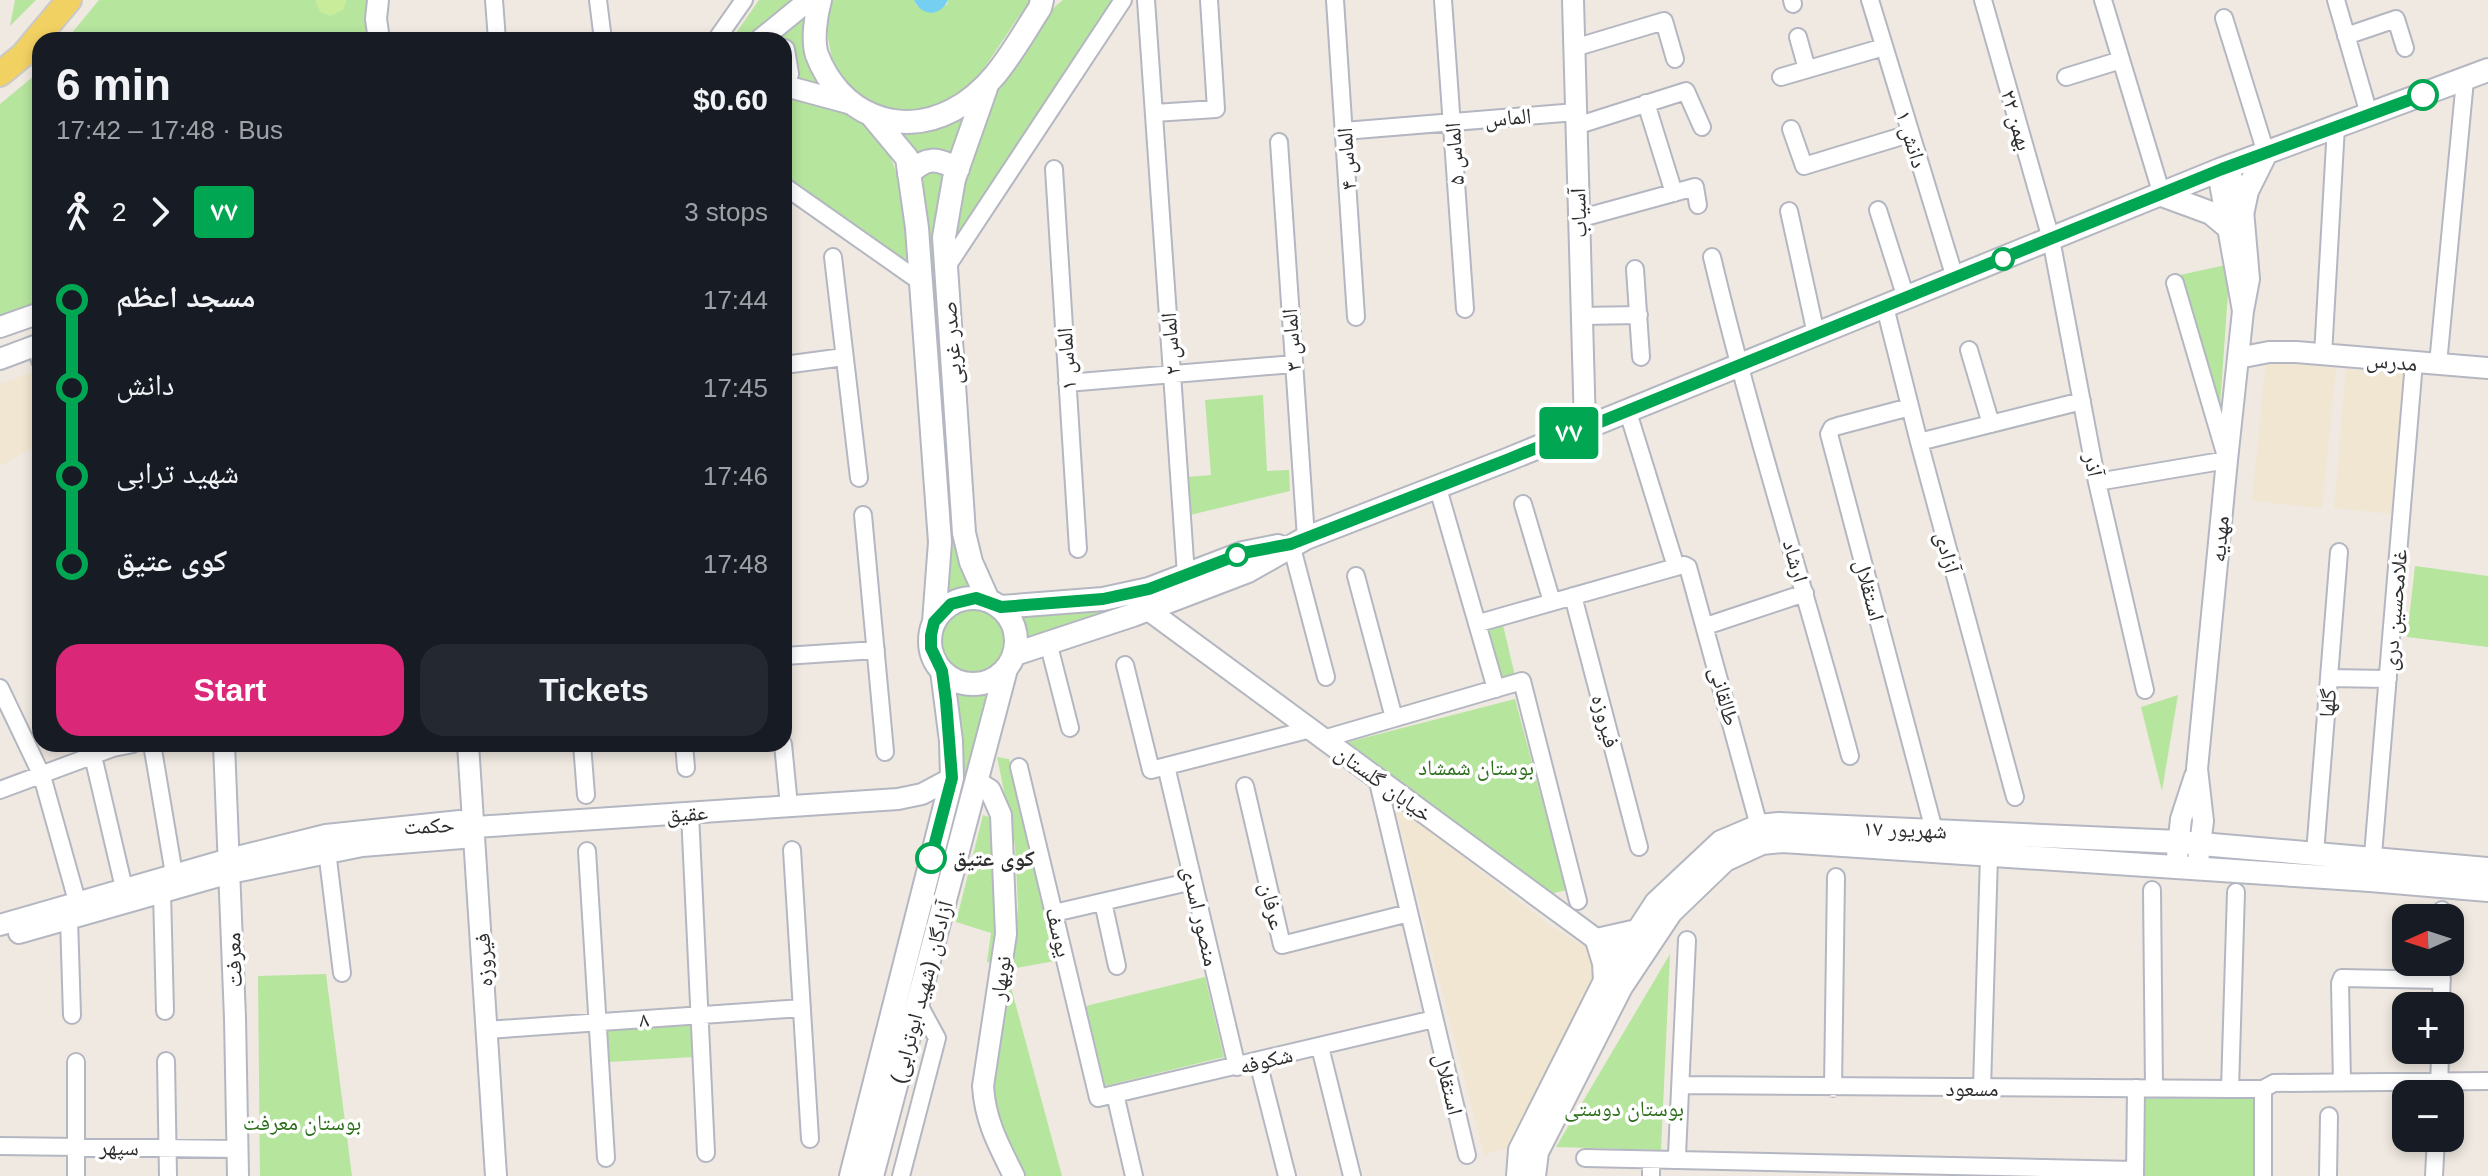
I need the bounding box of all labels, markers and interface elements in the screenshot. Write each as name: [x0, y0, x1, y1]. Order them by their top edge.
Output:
text: 6 min: [56, 60, 171, 109]
unlabelled marker: [2408, 80, 2438, 110]
text: $0.60: [693, 83, 768, 116]
street label: ۲۲ بهمن: [1995, 87, 2037, 154]
street label: الماس: [1484, 103, 1533, 133]
street label: دانش ۱: [1890, 107, 1932, 171]
text: 17:42 – 17:48 · Bus: [56, 115, 283, 145]
street label: الماس ۵: [1440, 122, 1470, 186]
street label: الماس ۴: [1332, 127, 1362, 191]
street label: آسیاب: [1565, 187, 1592, 238]
icon: walk: [56, 190, 100, 234]
icon: forward: [138, 190, 182, 234]
text: ۷۷: [210, 196, 238, 227]
text: 2: [112, 197, 126, 227]
text: 3 stops: [684, 197, 768, 227]
unlabelled marker: [1992, 248, 2014, 270]
text: مسجد اعظم: [116, 280, 256, 313]
text: 17:44: [703, 285, 768, 315]
street label: صدر غربی: [936, 300, 968, 385]
street label: الماس ۳: [1277, 308, 1307, 372]
street label: الماس ۲: [1156, 312, 1186, 376]
street label: الماس ۱: [1052, 327, 1082, 391]
street label: مدرس: [2365, 347, 2419, 377]
text: دانش: [116, 368, 174, 401]
text: 17:45: [703, 373, 768, 403]
line badge: ۷۷: [1533, 407, 1605, 459]
text: ۷۷: [1555, 417, 1583, 448]
street label: آذر: [2079, 451, 2108, 479]
text: شهید ترابی: [116, 456, 239, 489]
text: 17:46: [703, 461, 768, 491]
street label: مهدیه: [2205, 515, 2234, 563]
street label: آزادی: [1929, 529, 1965, 576]
street label: ارشاد: [1778, 537, 1813, 585]
text: کوی عتیق: [116, 544, 227, 577]
unlabelled marker: [1226, 544, 1248, 566]
street label: غلامحسین دری: [2377, 548, 2413, 672]
text: 17:48: [703, 549, 768, 579]
street label: استقلال: [1848, 557, 1890, 624]
button: Start: [56, 644, 404, 736]
button: Tickets: [420, 644, 768, 736]
street label: طالقانی: [1704, 664, 1744, 729]
street label: گلها: [2314, 688, 2341, 718]
street label: فیروزه: [1586, 692, 1625, 750]
street label: خیابان گلستان: [1330, 740, 1437, 828]
park label: بوستان شمشاد: [1418, 755, 1534, 781]
street label: عقیق: [665, 800, 709, 828]
street label: حکمت: [403, 812, 455, 839]
street label: ۱۷ شهریور: [1863, 816, 1947, 843]
marker: کوی عتیق: [916, 843, 946, 873]
place label: کوی عتیق: [953, 846, 1035, 872]
street label: منصور اسدی: [1176, 864, 1224, 969]
street label: عرفان: [1254, 880, 1290, 932]
street label: آزادگان (شهید ابوترابی): [885, 898, 959, 1087]
north arrow: [2392, 904, 2464, 976]
map controls: [2392, 904, 2464, 1152]
street label: یوسف: [1040, 905, 1077, 960]
street label: معرفت: [220, 932, 247, 988]
street label: فیروزه: [470, 932, 497, 987]
street label: نوبهار: [985, 954, 1016, 1003]
button: +: [2392, 992, 2464, 1064]
street label: ۸: [638, 1007, 650, 1032]
street label: شکوفه: [1237, 1042, 1295, 1079]
street label: استقلال: [1428, 1051, 1468, 1118]
street label: مسعود: [1945, 1076, 1999, 1101]
button: −: [2392, 1080, 2464, 1152]
park label: بوستان دوستی: [1564, 1096, 1684, 1122]
park label: بوستان معرفت: [243, 1110, 361, 1136]
street label: سپهر: [98, 1135, 139, 1162]

